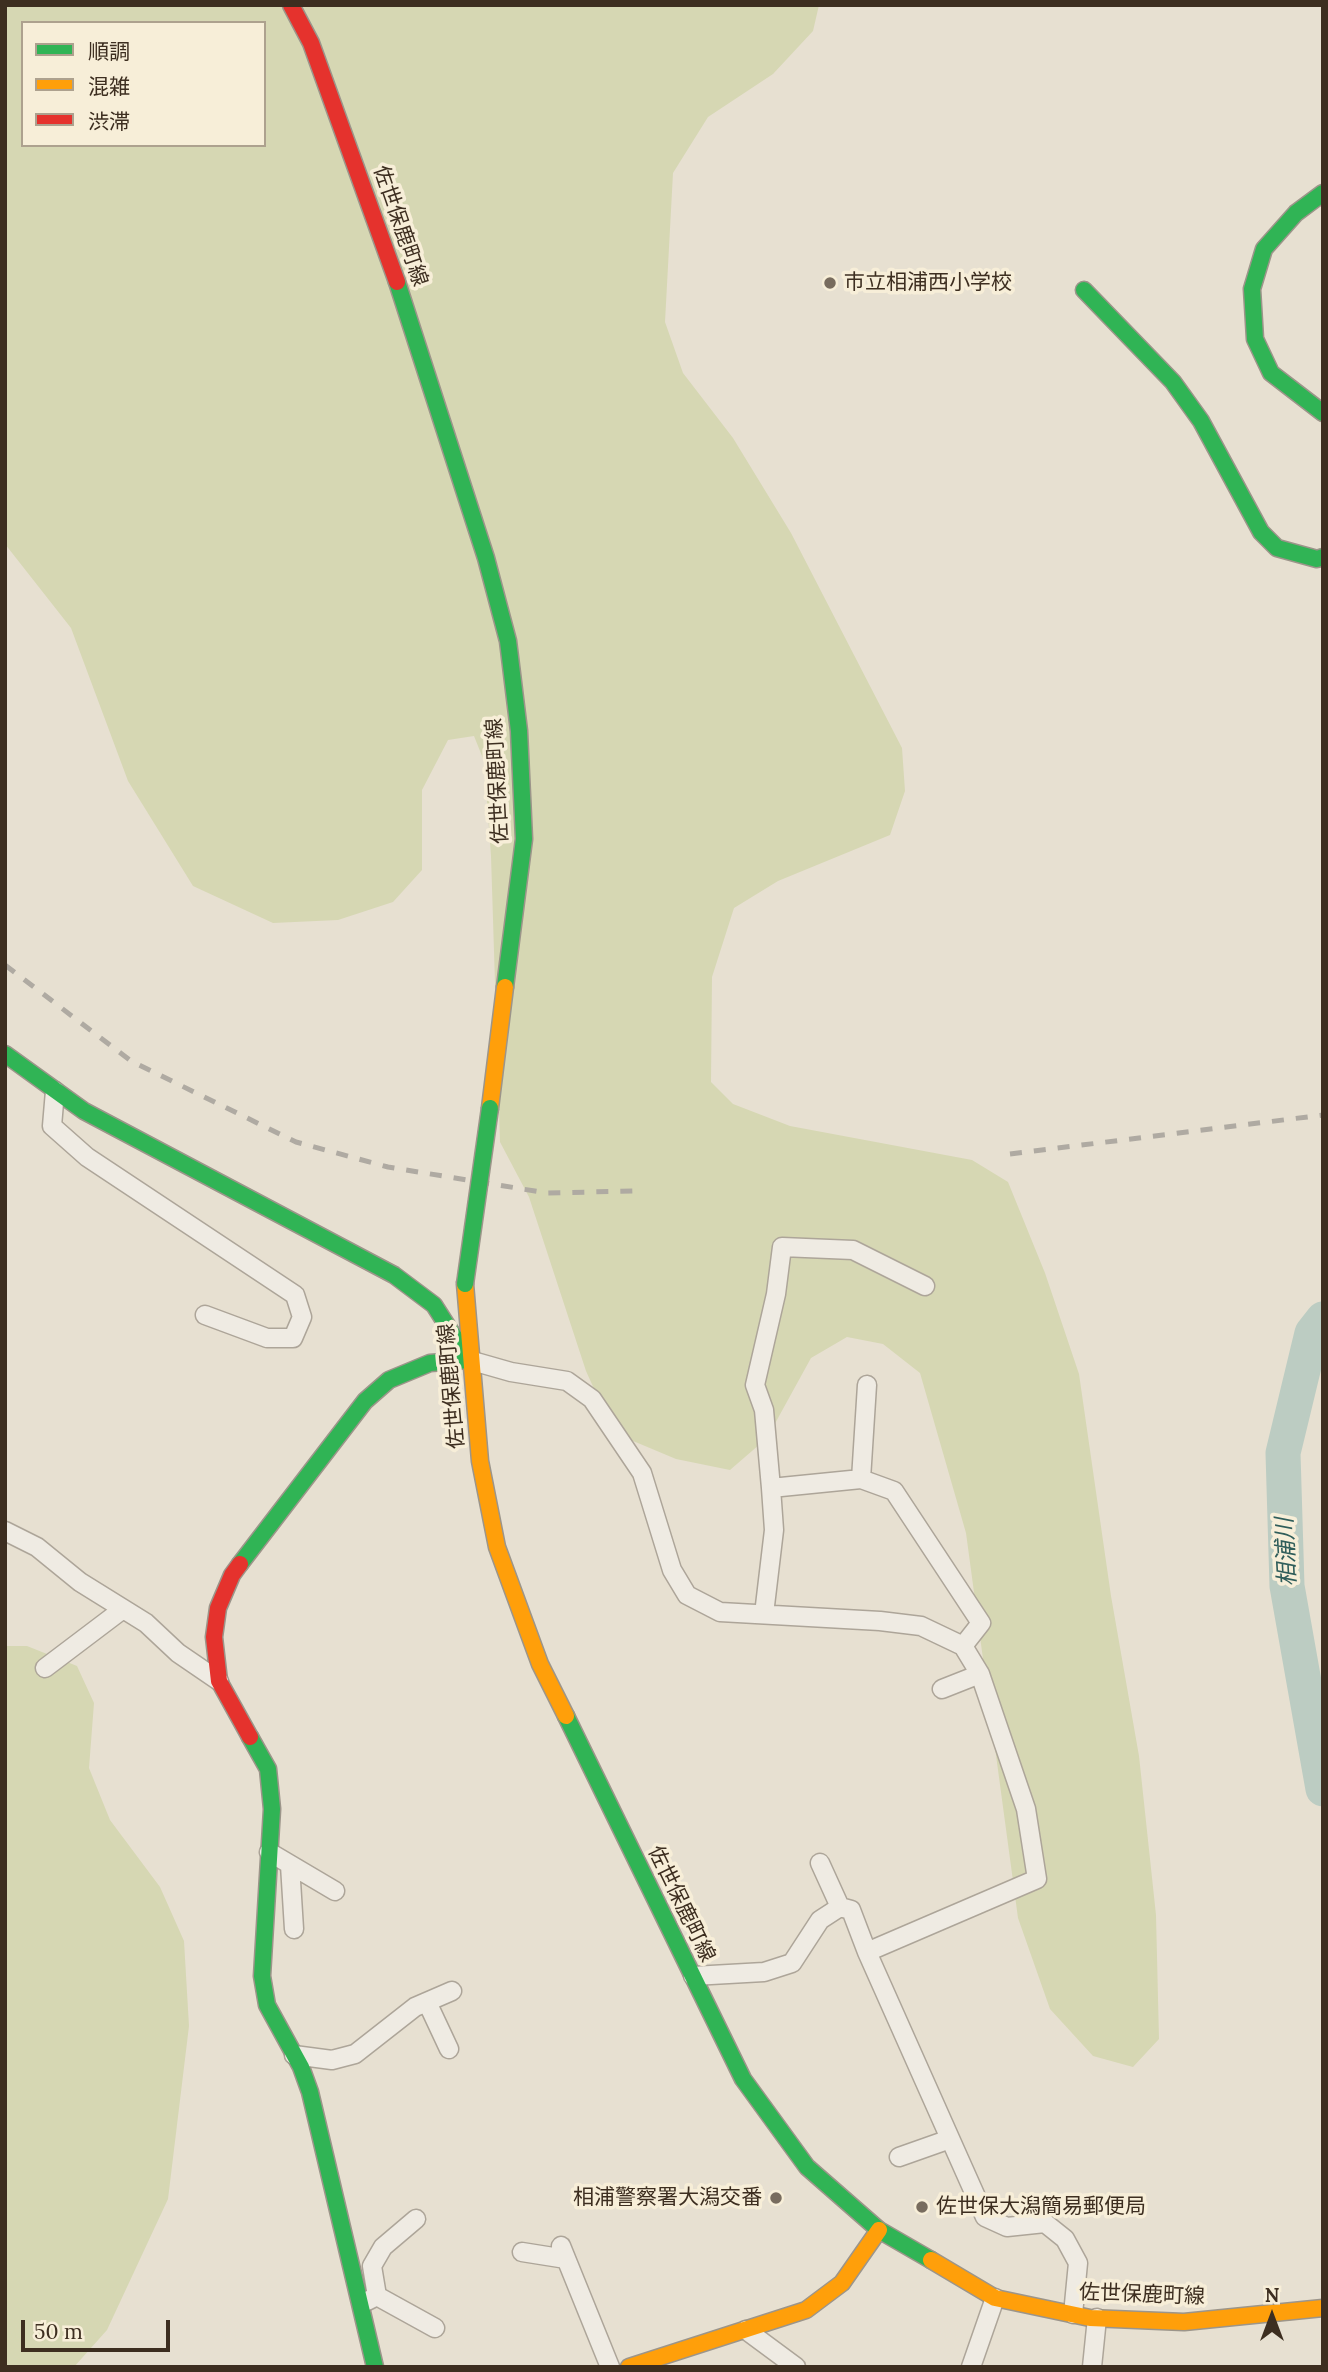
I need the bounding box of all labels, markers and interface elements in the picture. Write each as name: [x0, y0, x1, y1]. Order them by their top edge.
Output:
legend: [21, 21, 266, 147]
text: 順調: [88, 38, 130, 65]
text: 混雑: [88, 73, 130, 100]
text: 渋滞: [88, 108, 130, 135]
street label: 佐世保鹿町線: [368, 162, 432, 290]
place label: 市立相浦西小学校: [844, 270, 1012, 296]
marker: 市立相浦西小学校: [822, 275, 838, 291]
street label: 佐世保鹿町線: [482, 717, 514, 845]
street label: 佐世保鹿町線: [434, 1322, 470, 1450]
water label: 相浦川: [1271, 1517, 1303, 1587]
street label: 佐世保鹿町線: [642, 1842, 720, 1966]
place label: 相浦警察署大潟交番: [573, 2185, 762, 2211]
marker: 相浦警察署大潟交番: [768, 2190, 784, 2206]
place label: 佐世保大潟簡易郵便局: [936, 2194, 1146, 2220]
marker: 佐世保大潟簡易郵便局: [914, 2199, 930, 2215]
street label: 佐世保鹿町線: [1079, 2280, 1205, 2310]
north arrow: [1237, 2281, 1307, 2351]
text: N: [1265, 2283, 1279, 2307]
scale bar: [24, 2306, 173, 2350]
text: 50 m: [34, 2318, 83, 2345]

